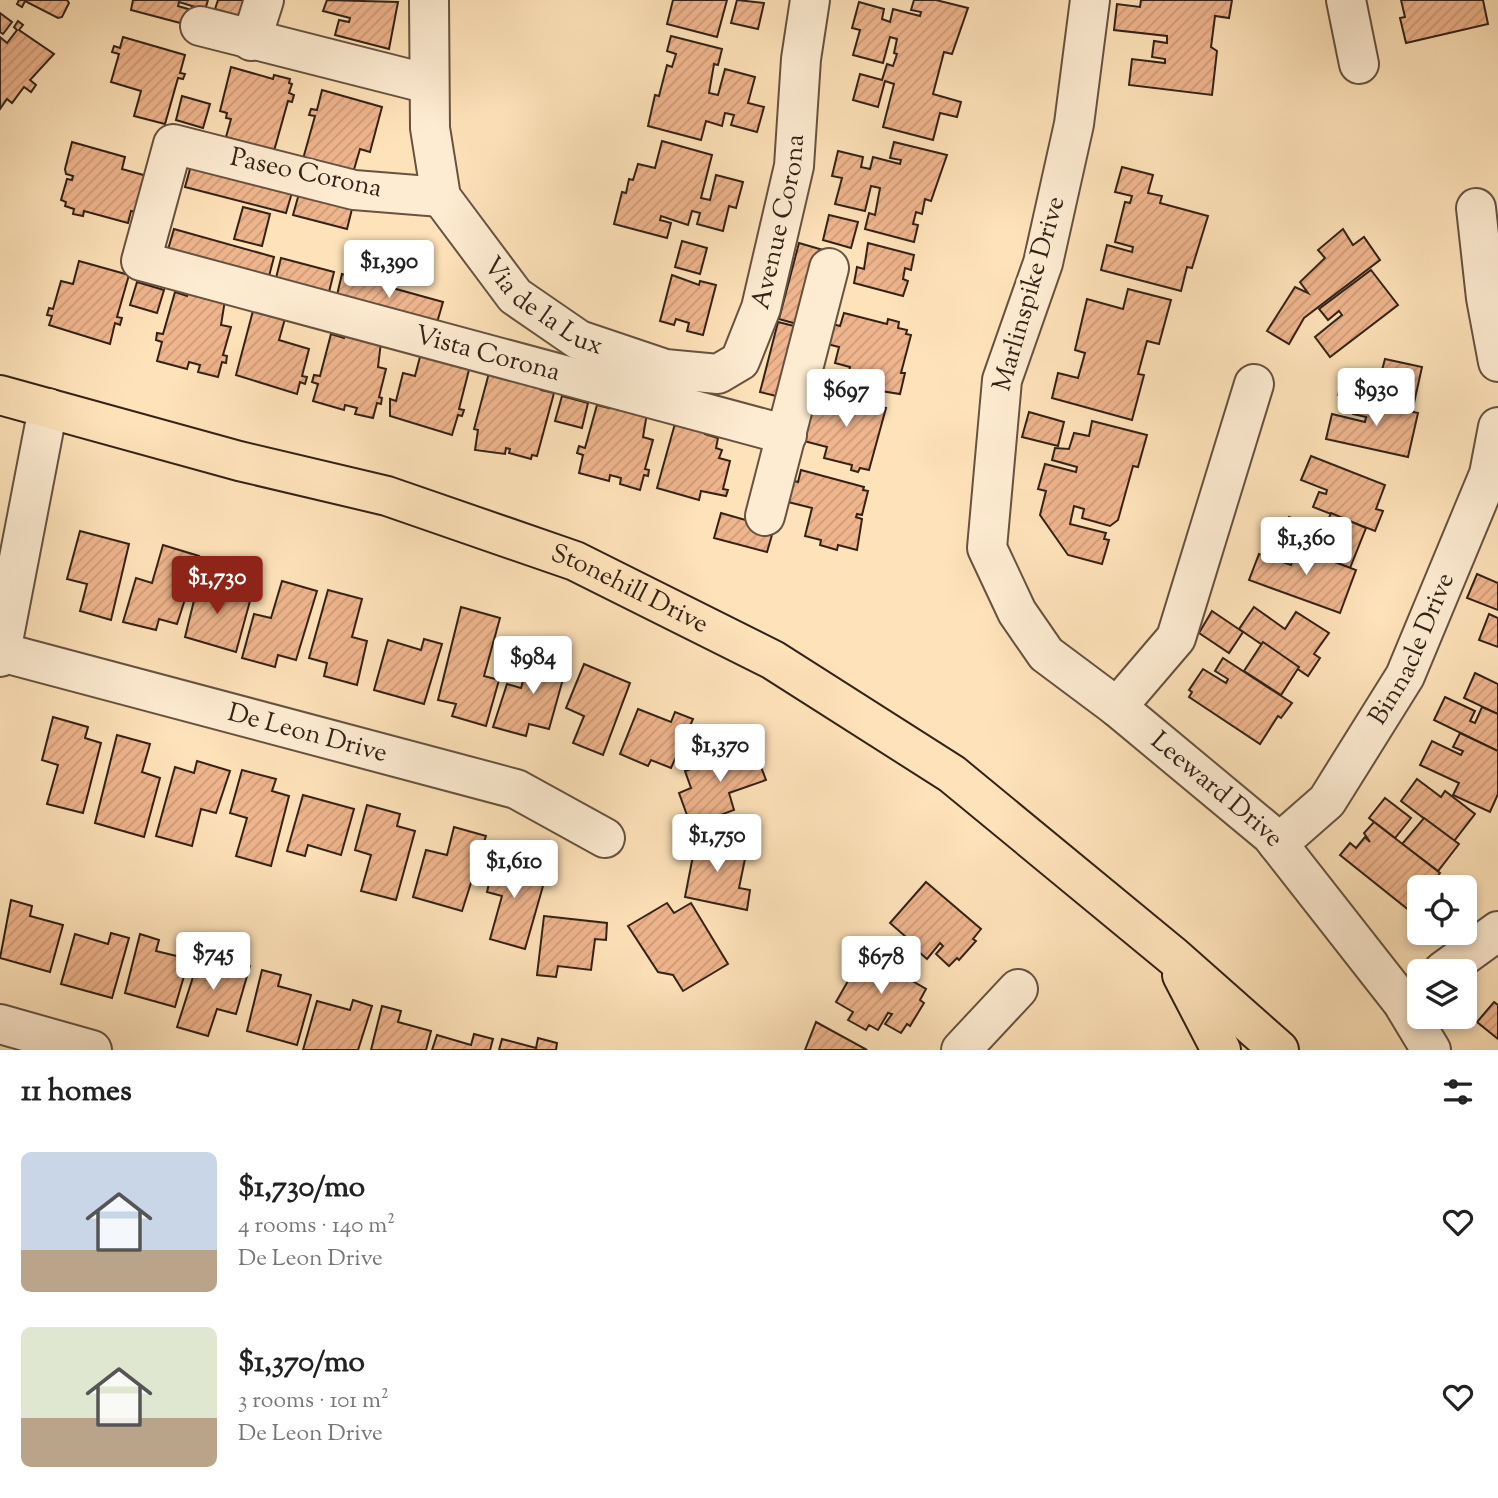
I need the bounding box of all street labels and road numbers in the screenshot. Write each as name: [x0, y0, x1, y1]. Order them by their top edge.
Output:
street label: Avenue Corona: [743, 133, 815, 313]
street label: Paseo Corona: [227, 140, 385, 208]
street label: Marlinspike Drive: [985, 192, 1075, 396]
street label: Via de la Lux: [473, 249, 608, 365]
street label: Vista Corona: [410, 317, 564, 392]
street label: Stonehill Drive: [546, 536, 714, 643]
street label: Binnacle Drive: [1360, 567, 1464, 733]
street label: De Leon Drive: [223, 695, 391, 772]
street label: Leeward Drive: [1142, 723, 1292, 855]

